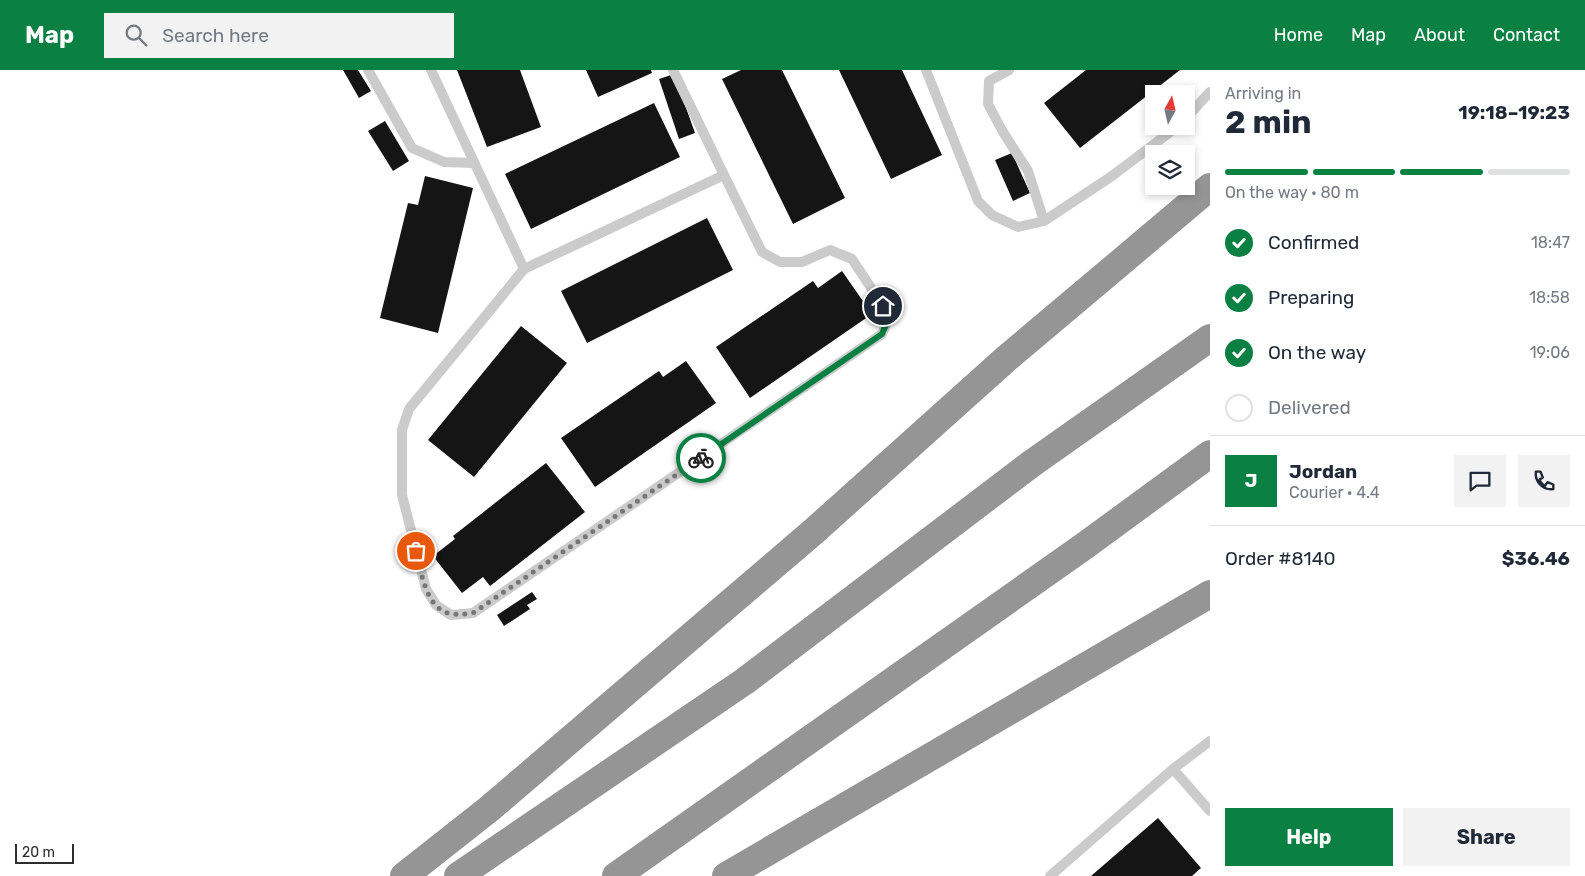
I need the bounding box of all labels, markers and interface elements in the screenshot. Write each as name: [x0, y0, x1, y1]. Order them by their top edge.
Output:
search box: [104, 13, 454, 58]
text: Map: [25, 21, 74, 49]
icon: search: [122, 21, 150, 49]
text: Search here: [162, 24, 269, 47]
text: Home: [1274, 24, 1323, 46]
text: Map: [1351, 24, 1386, 46]
text: About: [1414, 24, 1465, 46]
text: Contact: [1493, 24, 1560, 46]
text: Arriving in: [1225, 84, 1301, 103]
north arrow: [1145, 85, 1195, 135]
map controls: [1145, 85, 1195, 195]
text: 19:18–19:23: [1458, 101, 1570, 124]
text: 2 min: [1225, 103, 1312, 141]
button: layers: [1145, 145, 1195, 195]
text: On the way · 80 m: [1225, 183, 1359, 202]
icon: check: [1225, 229, 1253, 257]
text: Confirmed: [1268, 231, 1359, 254]
text: 18:47: [1531, 233, 1570, 252]
icon: check: [1225, 284, 1253, 312]
pin: [862, 285, 904, 327]
text: Preparing: [1268, 286, 1354, 309]
text: 18:58: [1529, 288, 1570, 307]
icon: home: [869, 292, 897, 320]
icon: check: [1225, 339, 1253, 367]
text: On the way: [1268, 341, 1366, 364]
text: 19:06: [1530, 343, 1570, 362]
text: Delivered: [1268, 396, 1351, 419]
courier: [676, 433, 726, 483]
icon: bike: [687, 444, 715, 472]
button: chat: [1454, 455, 1506, 507]
button: phone: [1518, 455, 1570, 507]
text: Jordan: [1289, 460, 1357, 483]
text: J: [1245, 469, 1257, 492]
text: Courier · 4.4: [1289, 483, 1380, 502]
pin: [395, 530, 437, 572]
icon: bag: [402, 537, 430, 565]
text: Order #8140: [1225, 547, 1336, 570]
text: $36.46: [1502, 547, 1570, 570]
button: Help: [1225, 808, 1393, 866]
button: Share: [1403, 808, 1570, 866]
scale bar: [15, 841, 74, 864]
text: 20 m: [22, 844, 55, 861]

